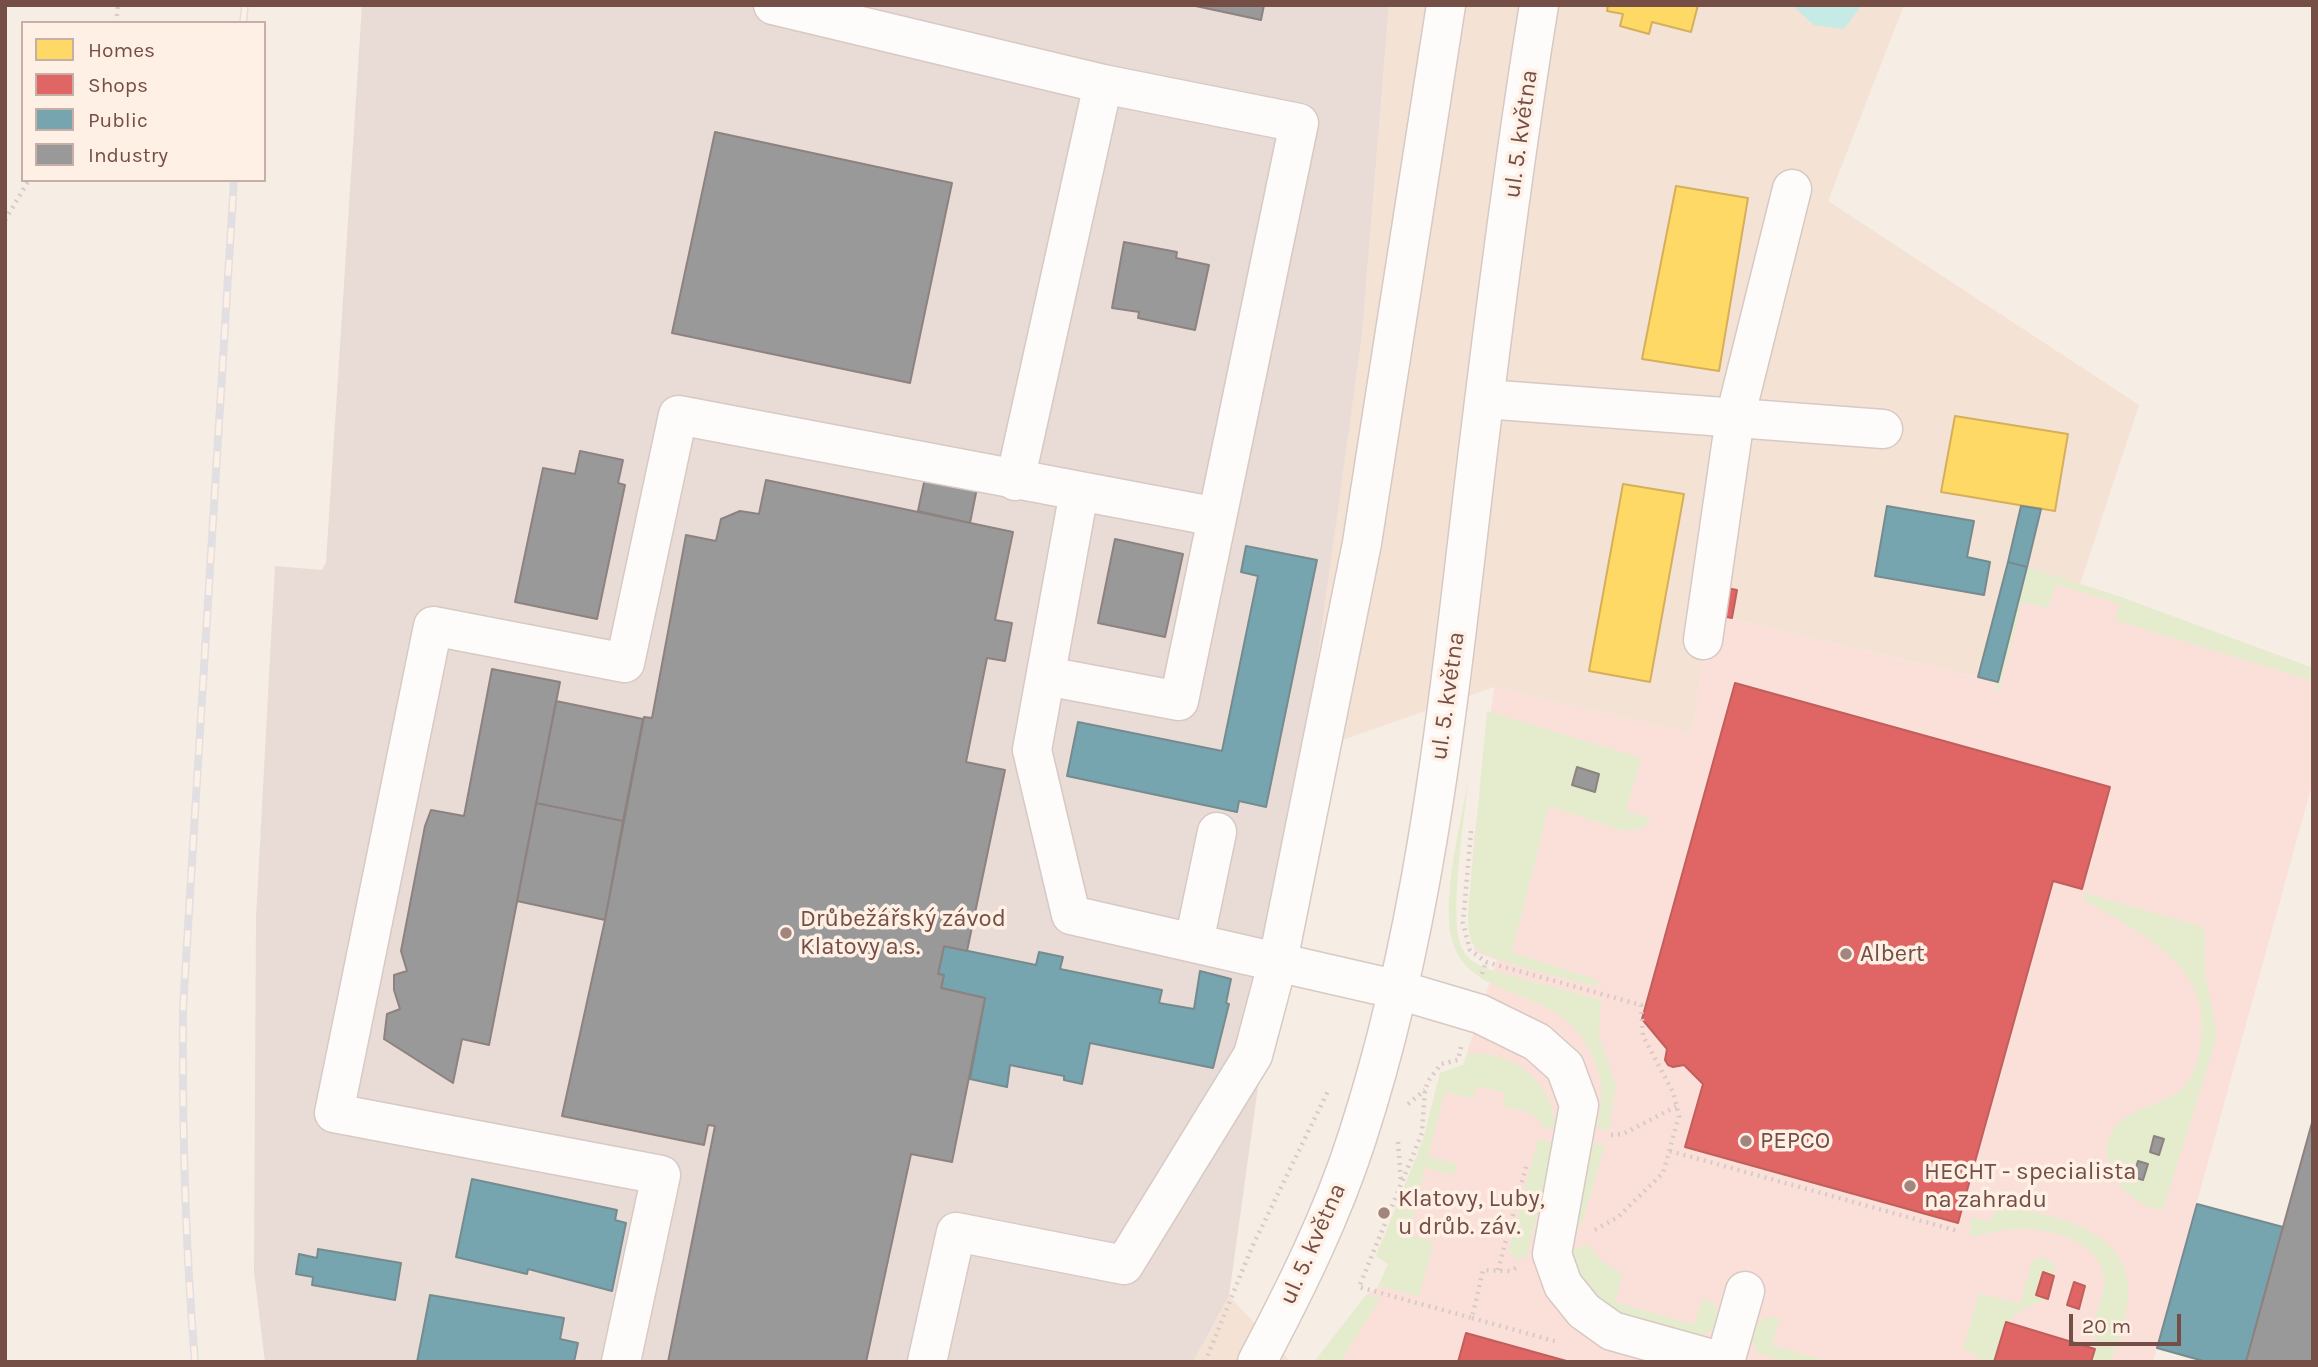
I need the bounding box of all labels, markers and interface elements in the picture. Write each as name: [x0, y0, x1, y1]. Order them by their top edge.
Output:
legend: [21, 21, 266, 182]
text: Homes: [88, 38, 155, 62]
street label: ul. 5. května: [1498, 68, 1544, 200]
text: Shops: [88, 73, 148, 97]
text: Public: [88, 108, 148, 132]
text: Industry: [88, 143, 168, 167]
street label: ul. 5. května: [1425, 630, 1471, 762]
place label: Drůbežářský závod Klatovy a.s.: [800, 905, 1006, 961]
marker: Drůbežářský závod Klatovy a.s.: [778, 925, 794, 941]
place label: Albert: [1860, 940, 1925, 968]
marker: Albert: [1838, 946, 1854, 962]
place label: PEPCO: [1760, 1127, 1830, 1155]
marker: PEPCO: [1738, 1133, 1754, 1149]
place label: HECHT - specialista na zahradu: [1924, 1158, 2136, 1214]
marker: HECHT - specialista na zahradu: [1902, 1178, 1918, 1194]
street label: ul. 5. května: [1274, 1179, 1352, 1309]
place label: Klatovy, Luby, u drůb. záv.: [1398, 1185, 1545, 1241]
marker: Klatovy, Luby, u drůb. záv.: [1376, 1205, 1392, 1221]
scale bar: [2073, 1300, 2185, 1344]
text: 20 m: [2082, 1314, 2131, 1338]

